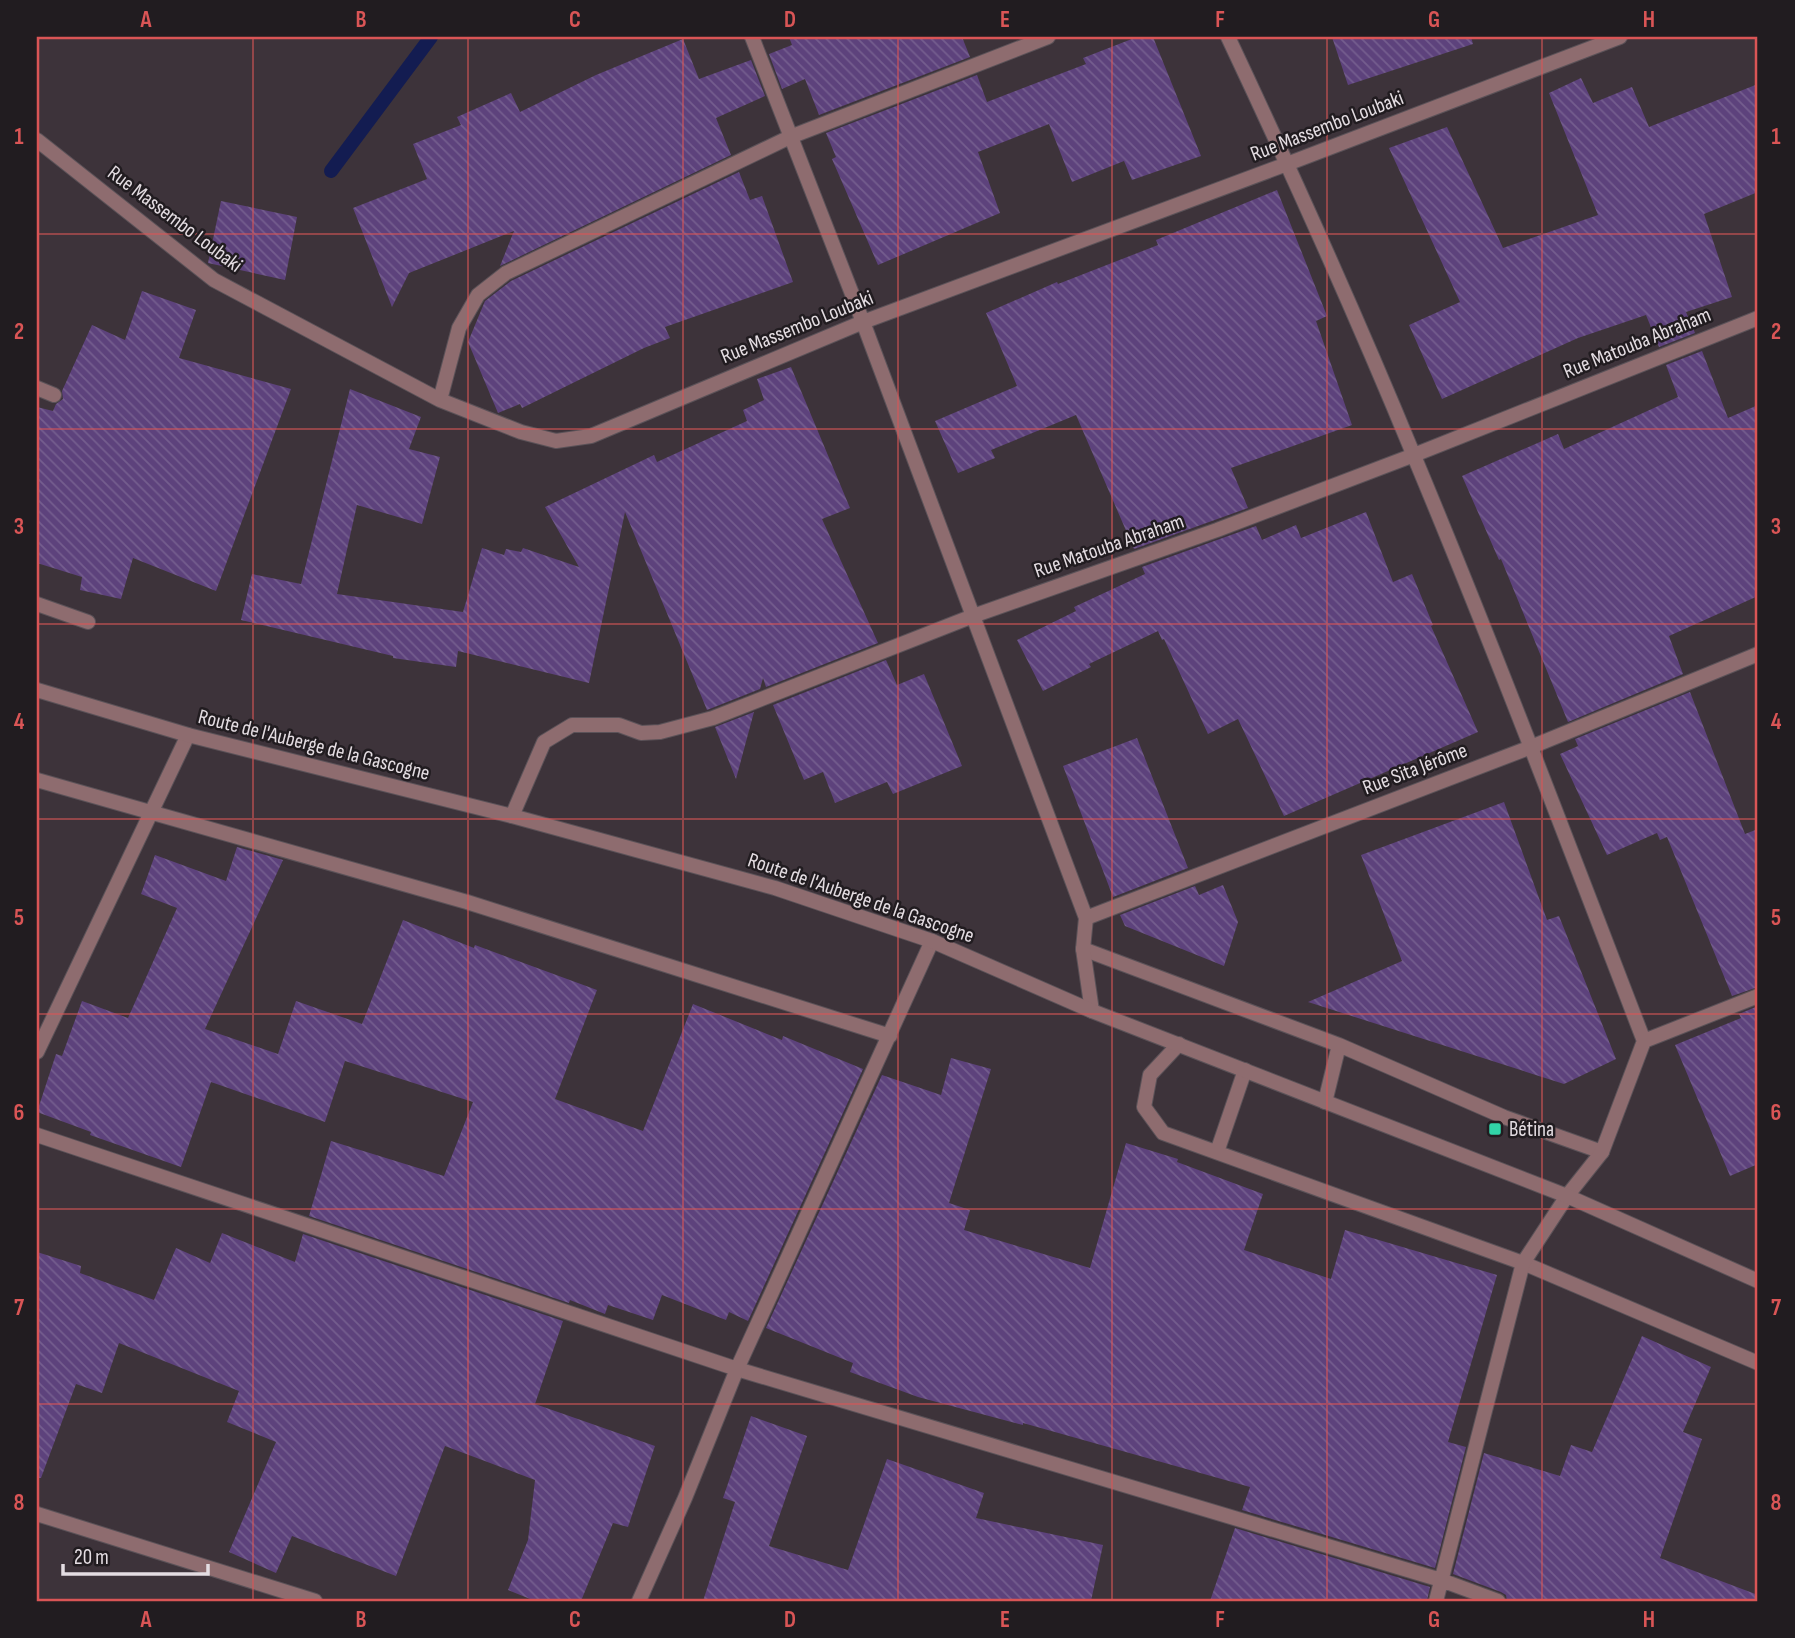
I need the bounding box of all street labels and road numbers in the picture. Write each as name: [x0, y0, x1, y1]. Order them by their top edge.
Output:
street label: Rue Massembo Loubaki: [1247, 85, 1407, 167]
street label: Rue Massembo Loubaki: [103, 160, 247, 278]
street label: Rue Massembo Loubaki: [717, 285, 877, 369]
street label: Rue Matouba Abraham: [1560, 302, 1714, 384]
street label: Rue Matouba Abraham: [1031, 509, 1187, 583]
street label: Route de l'Auberge de la Gascogne: [196, 704, 432, 786]
street label: Rue Sita Jérôme: [1359, 738, 1471, 800]
street label: Route de l'Auberge de la Gascogne: [745, 847, 977, 949]

